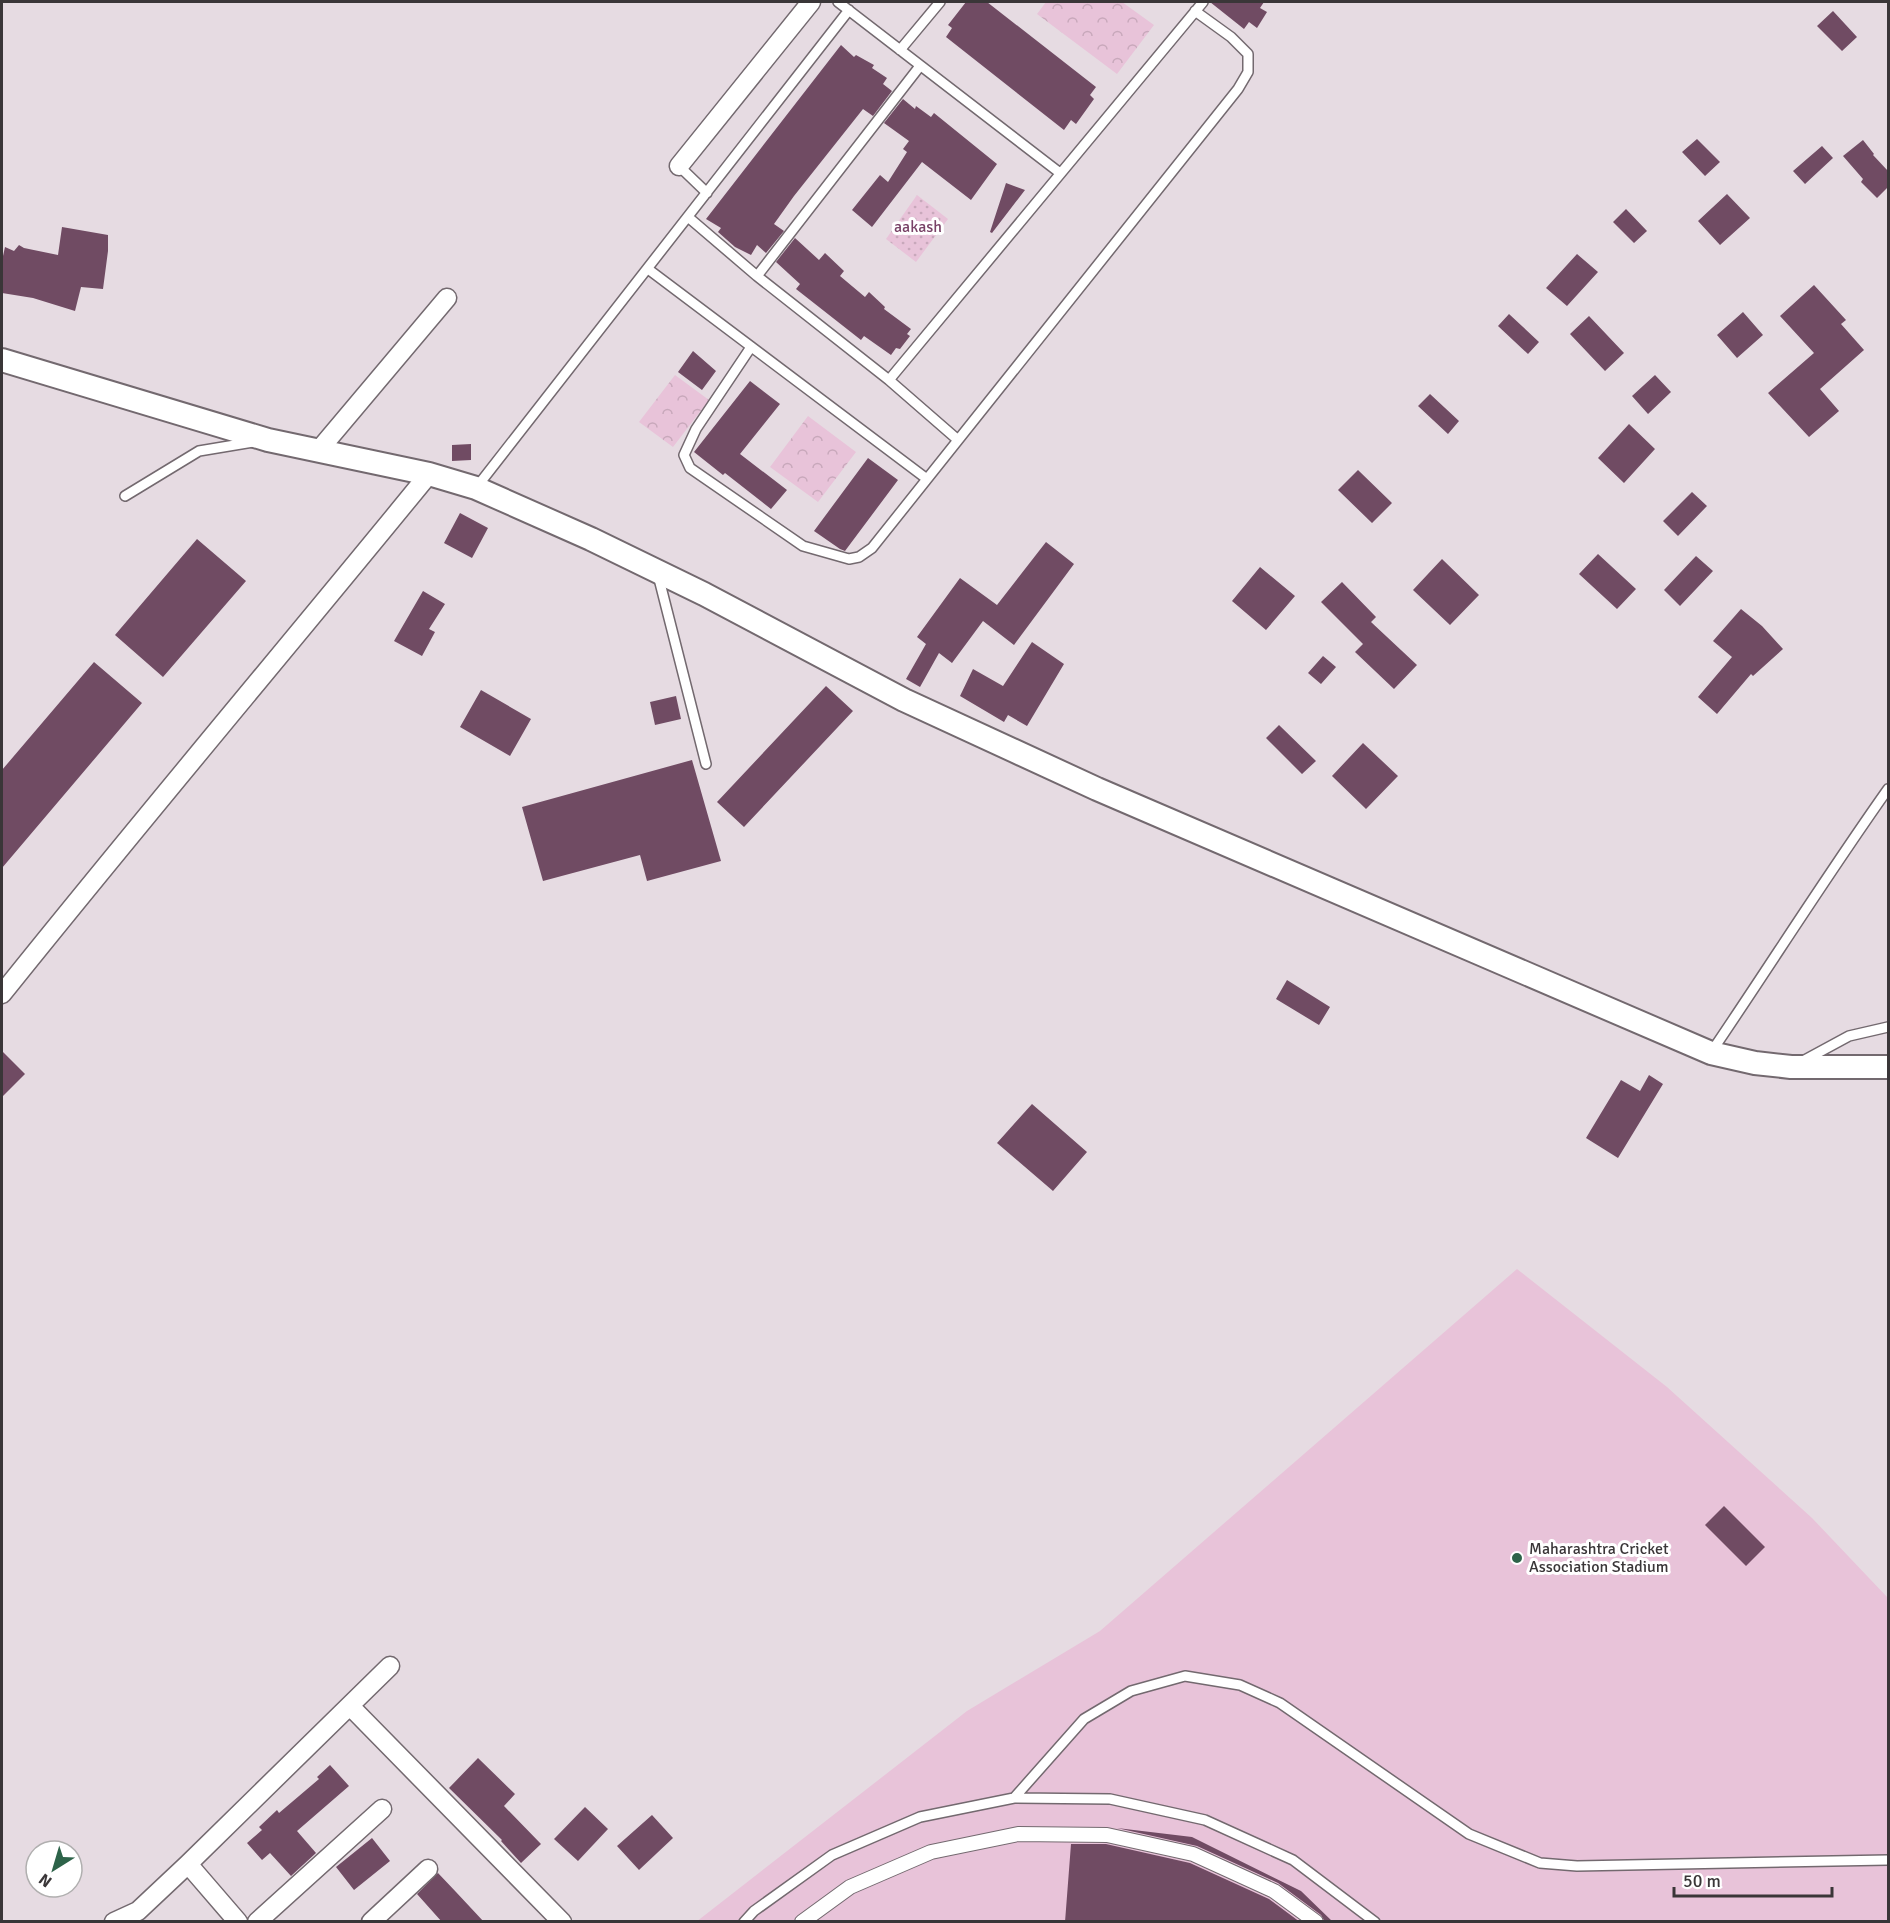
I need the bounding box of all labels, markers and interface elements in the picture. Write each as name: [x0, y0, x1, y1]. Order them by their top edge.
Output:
park label: aakash: [894, 217, 942, 237]
place label: Maharashtra Cricket Association Stadium: [1529, 1539, 1669, 1577]
marker: Maharashtra Cricket Association Stadium: [1510, 1551, 1524, 1565]
north arrow: [24, 1839, 84, 1899]
scale bar: [1674, 1860, 1832, 1898]
text: N: [35, 1869, 56, 1892]
text: 50 m: [1683, 1870, 1721, 1892]

